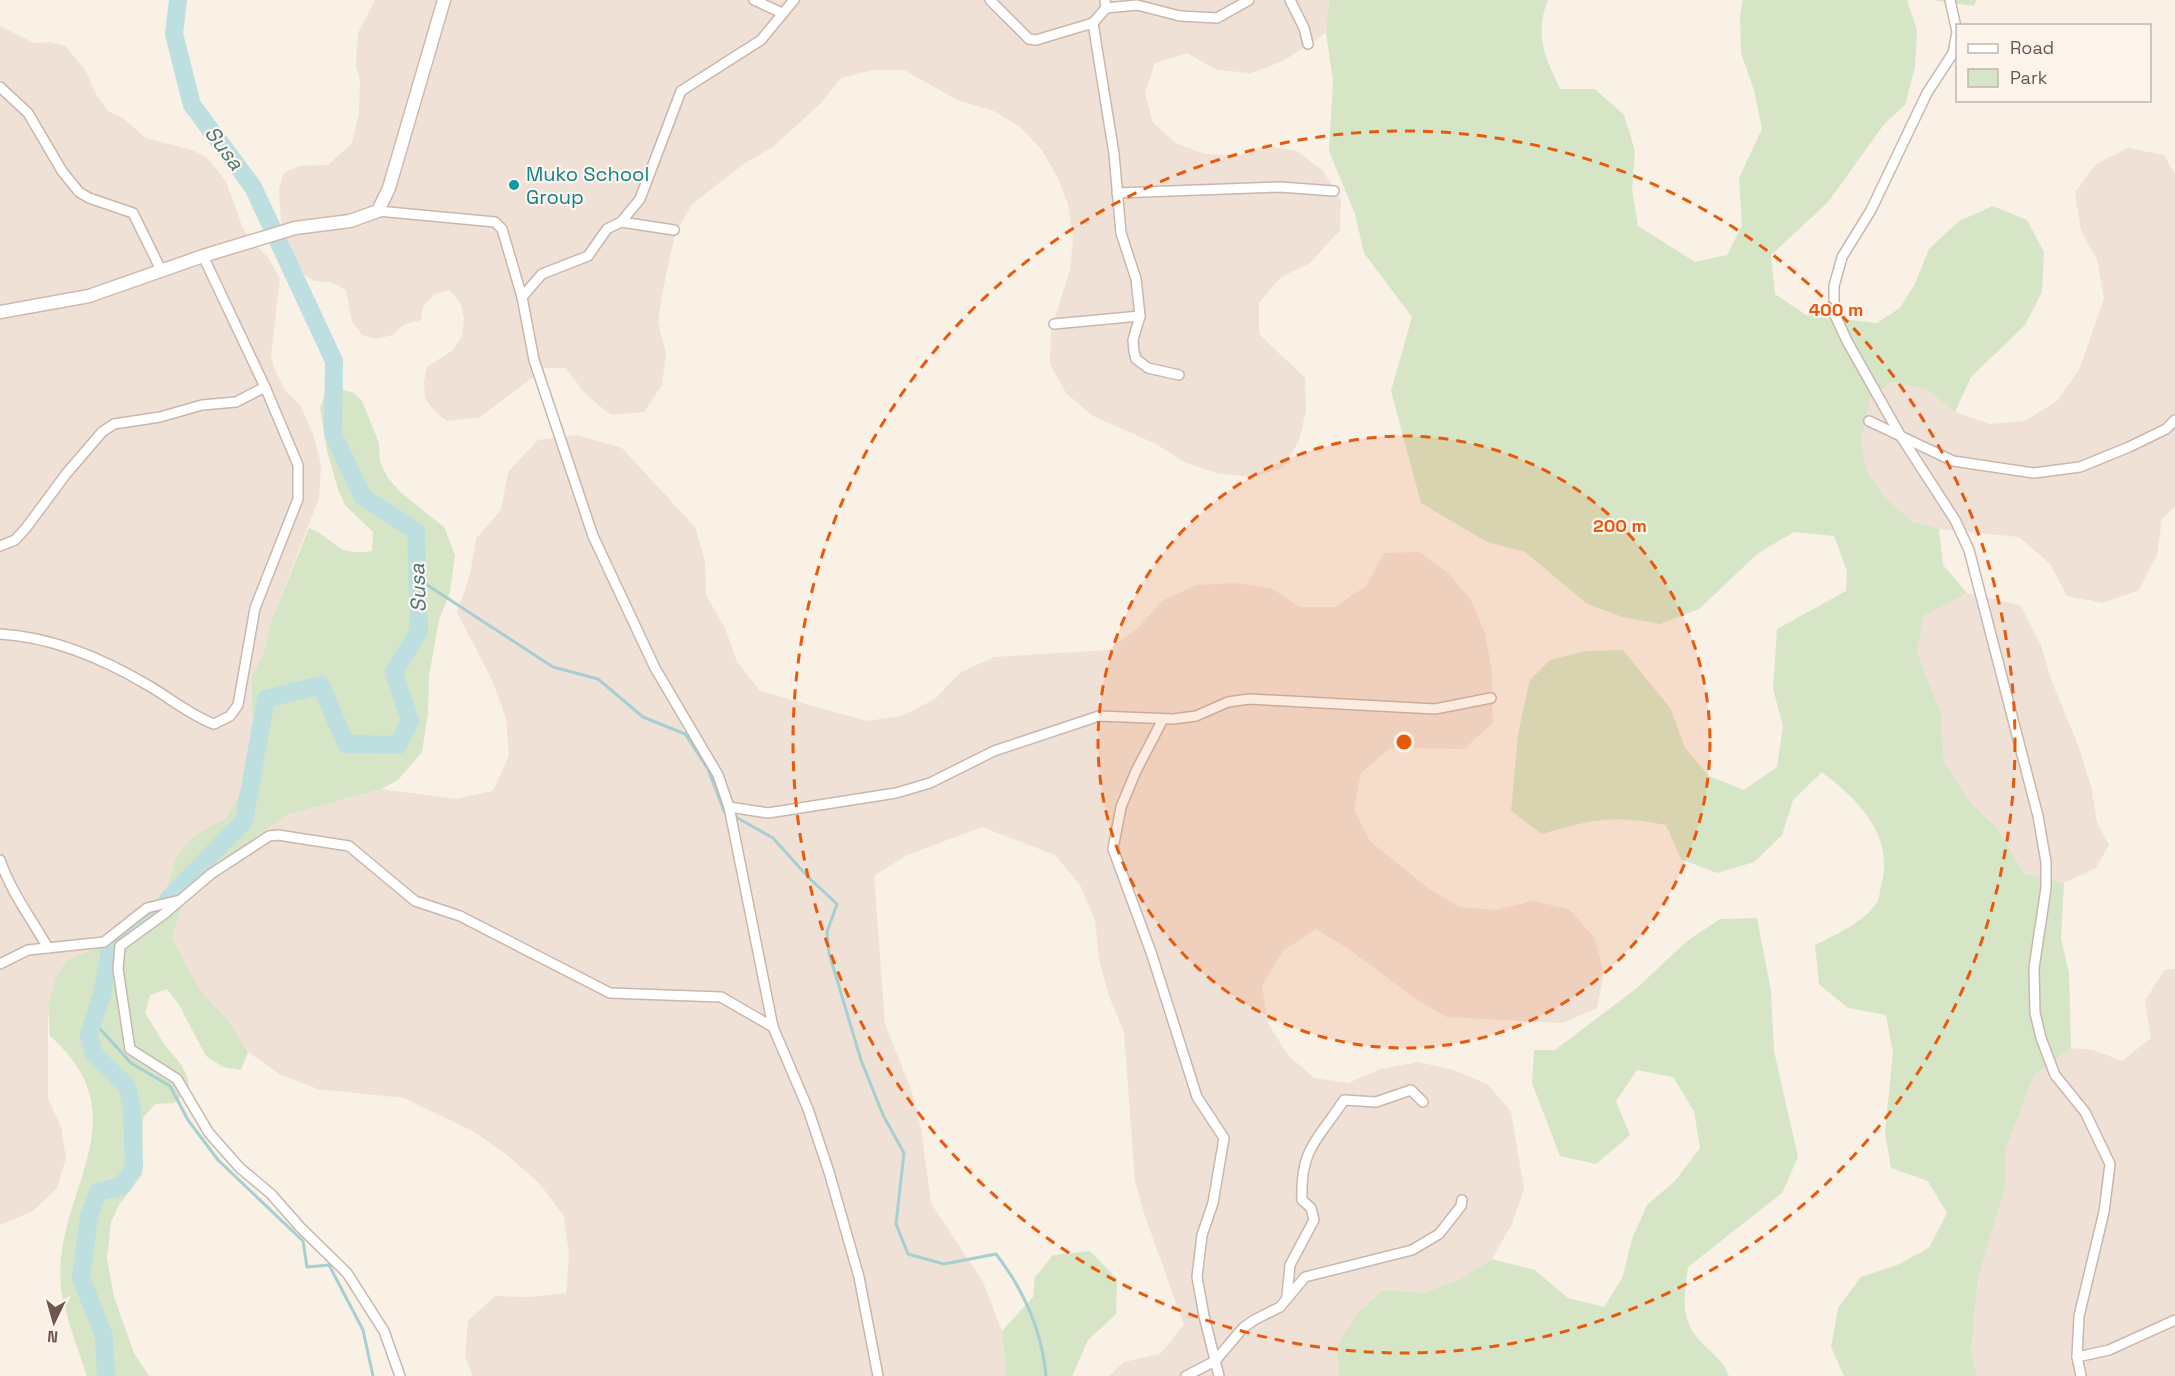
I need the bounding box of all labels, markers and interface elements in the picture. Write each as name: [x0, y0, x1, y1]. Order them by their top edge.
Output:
legend: [1956, 24, 2151, 102]
text: Road: [2010, 36, 2054, 59]
text: Park: [2010, 66, 2048, 89]
water label: Susa: [199, 120, 250, 176]
place label: Muko School Group: [526, 161, 649, 210]
marker: Muko School Group: [507, 178, 521, 192]
text: 400 m: [1809, 298, 1863, 321]
text: 200 m: [1593, 514, 1647, 537]
water label: Susa: [403, 562, 432, 613]
centre of rings: [1394, 732, 1414, 752]
north arrow: [24, 1292, 84, 1352]
text: N: [46, 1326, 59, 1347]

